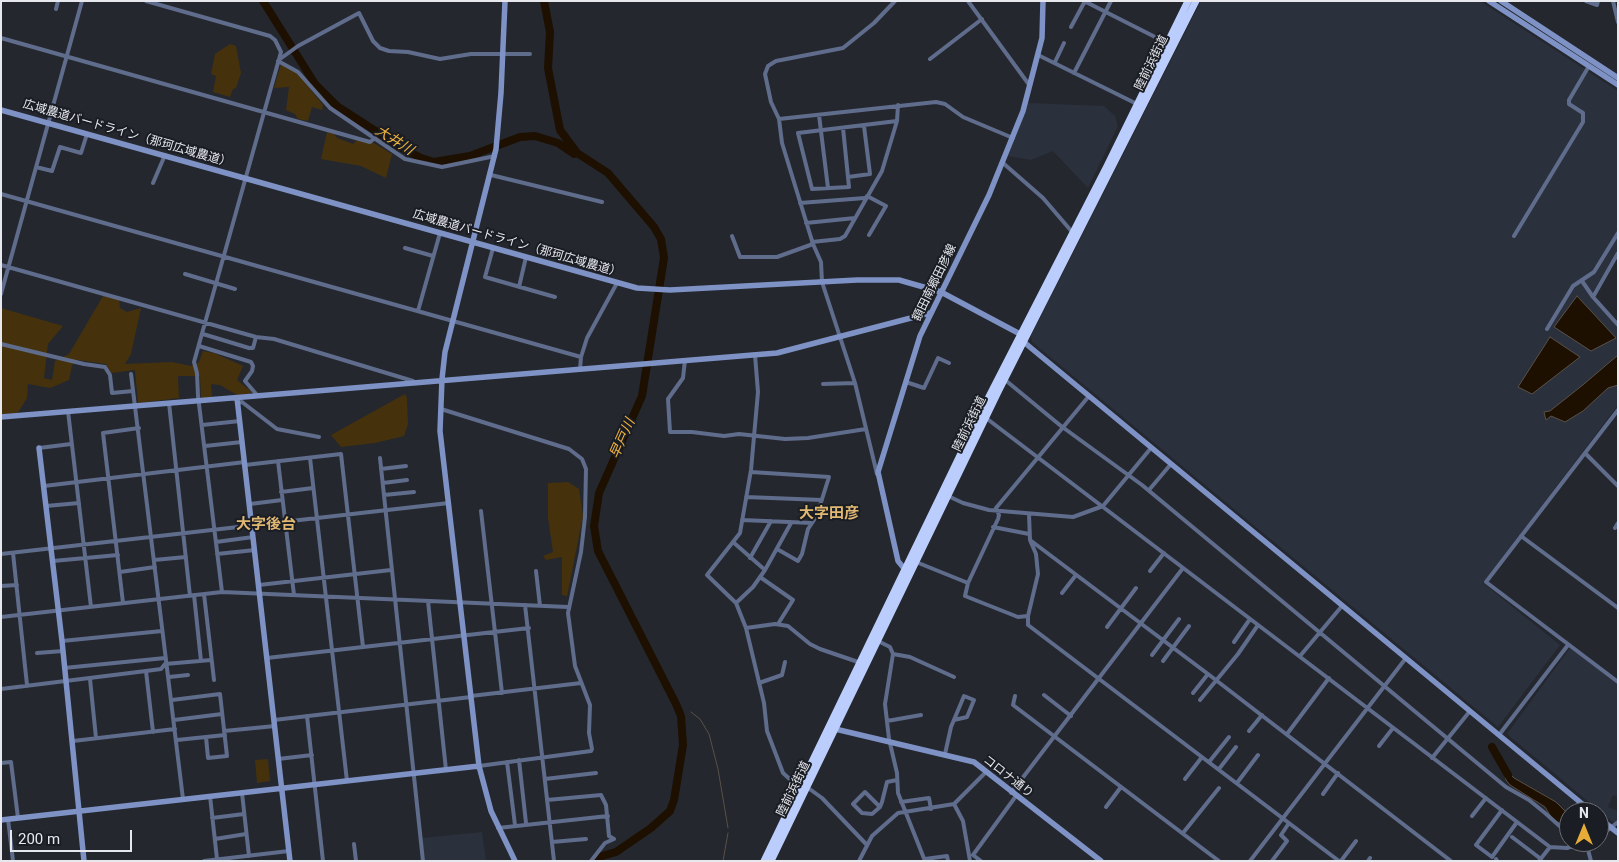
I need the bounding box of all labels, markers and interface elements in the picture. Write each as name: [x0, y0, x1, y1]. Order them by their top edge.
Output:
street label: 陸前浜街道: [1132, 33, 1172, 93]
street label: 広域農道バードライン（那珂広域農道）: [21, 97, 233, 171]
water label: 大井川: [372, 123, 416, 159]
street label: 広域農道バードライン（那珂広域農道）: [411, 207, 623, 281]
street label: 額田南郷田彦線: [910, 242, 960, 324]
street label: 陸前浜街道: [950, 394, 990, 454]
water label: 早戸川: [607, 416, 639, 462]
district label: 大字田彦: [799, 505, 859, 523]
district label: 大字後台: [236, 516, 296, 534]
street label: コロナ通り: [980, 753, 1036, 801]
street label: 陸前浜街道: [774, 759, 814, 819]
north arrow: [1559, 802, 1609, 852]
text: N: [1579, 805, 1589, 821]
scale bar: [12, 820, 135, 852]
text: 200 m: [18, 830, 60, 848]

